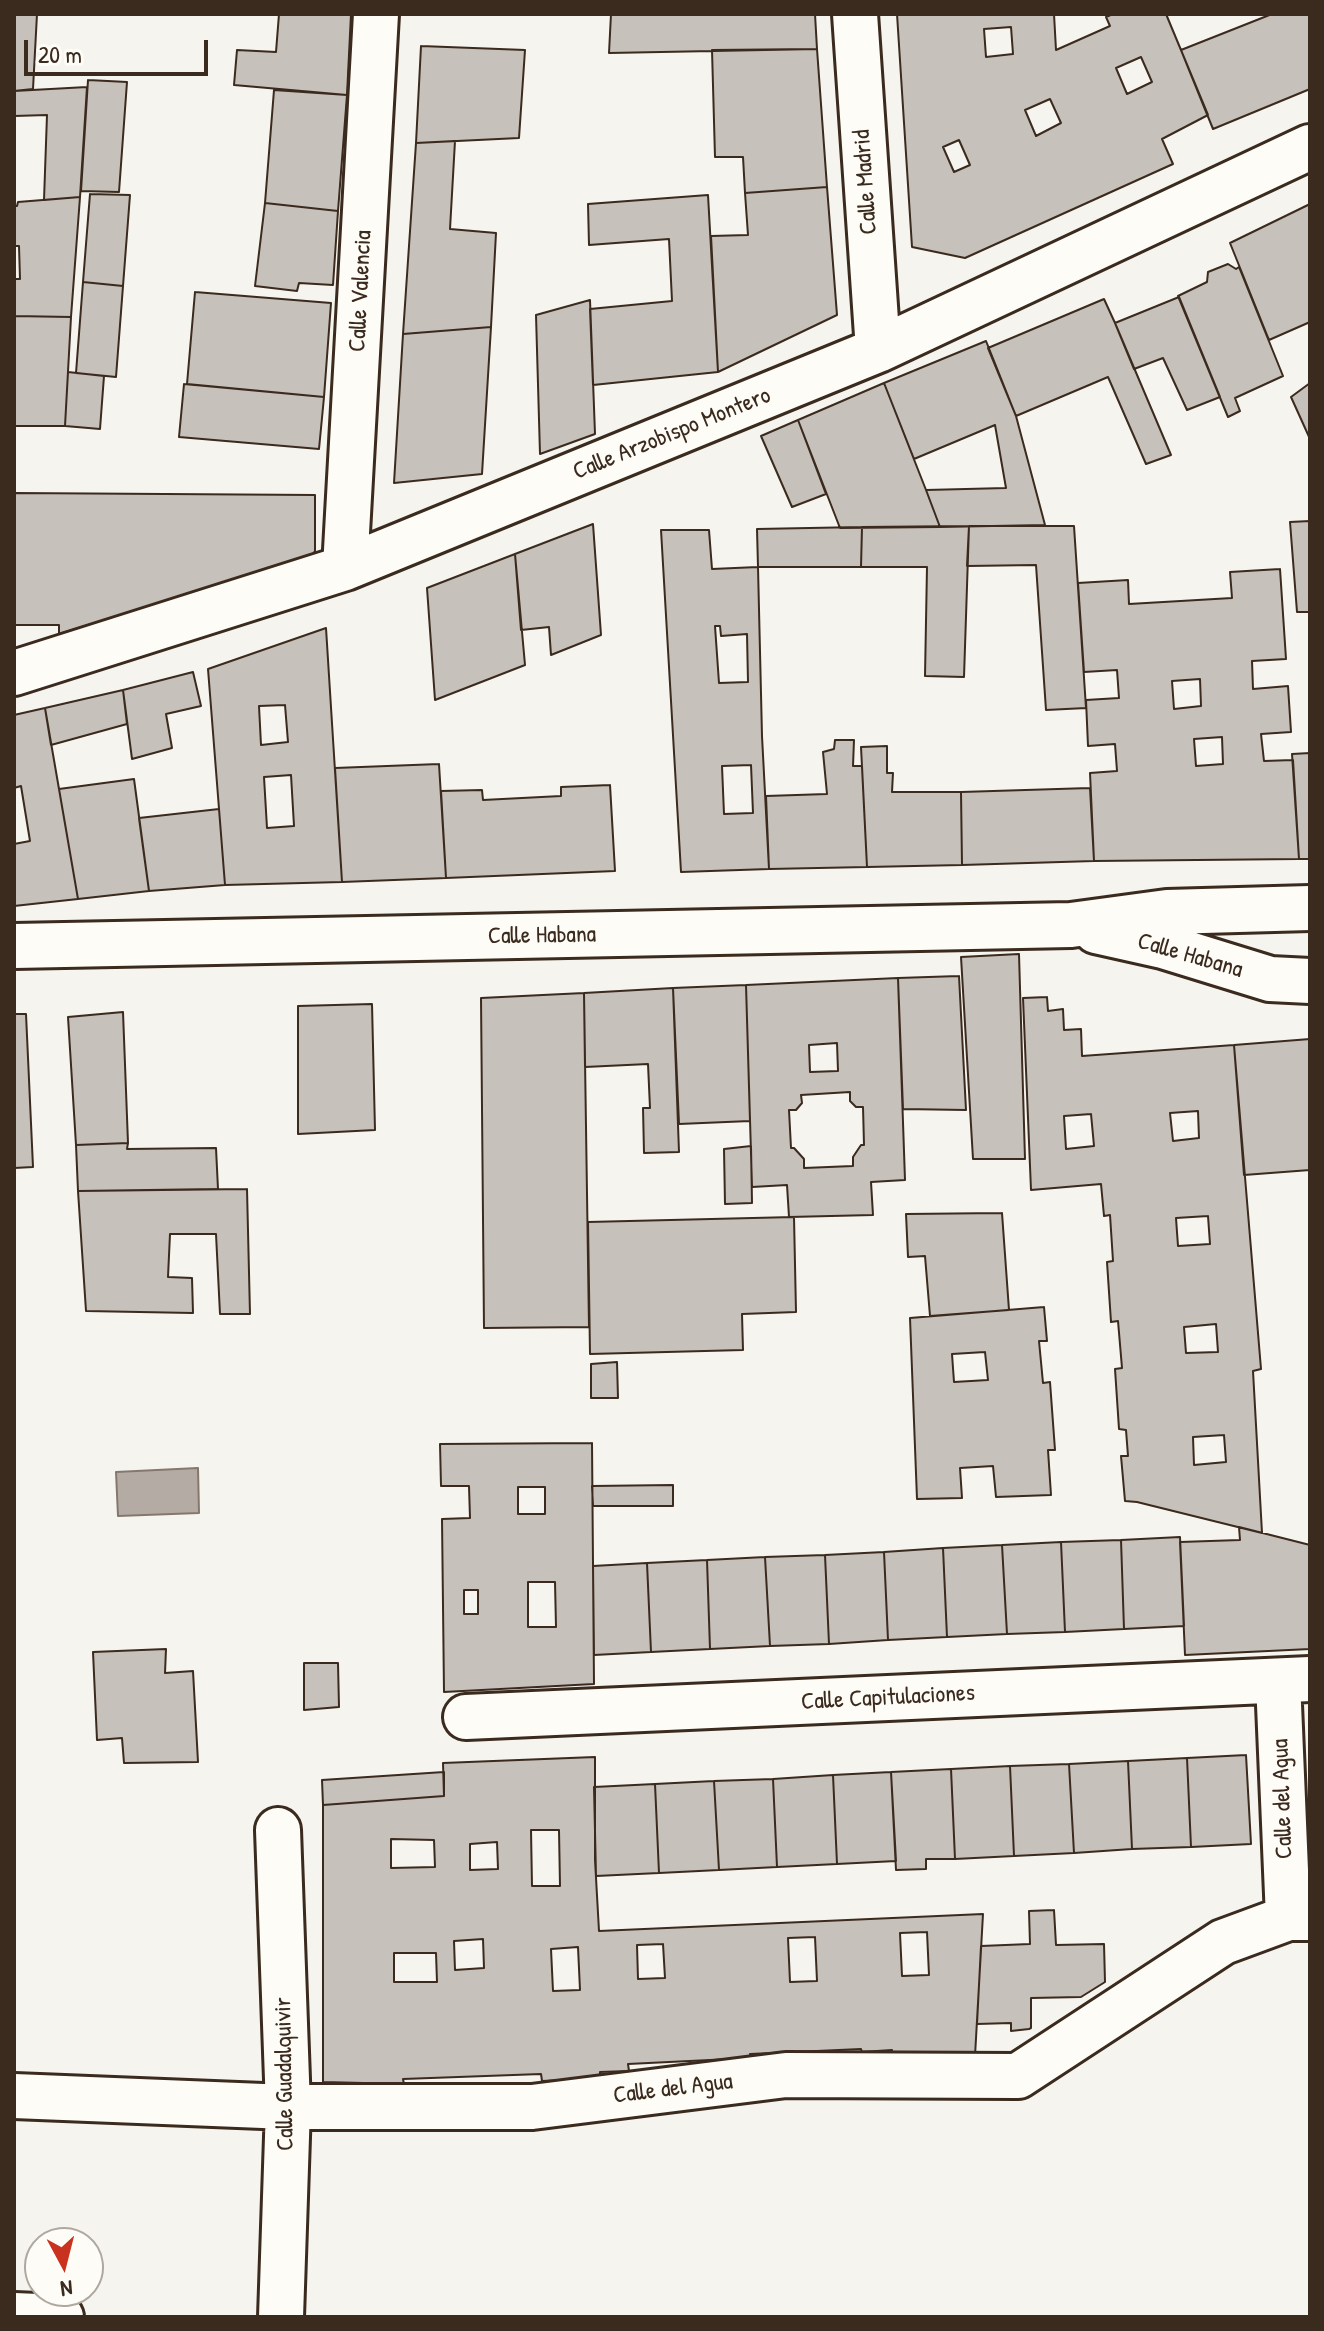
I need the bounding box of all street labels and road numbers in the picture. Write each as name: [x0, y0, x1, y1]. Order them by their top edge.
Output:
street label: Calle Madrid: [848, 129, 884, 235]
street label: Calle Valencia: [343, 229, 379, 353]
street label: Calle Arzobispo Montero: [569, 381, 775, 487]
street label: Calle Habana: [488, 921, 596, 951]
street label: Calle Habana: [1134, 927, 1246, 985]
street label: Calle Capitulaciones: [800, 1679, 976, 1717]
street label: Calle del Agua: [1267, 1738, 1299, 1860]
street label: Calle Guadalquivir: [269, 1997, 301, 2151]
street label: Calle del Agua: [612, 2067, 734, 2111]

